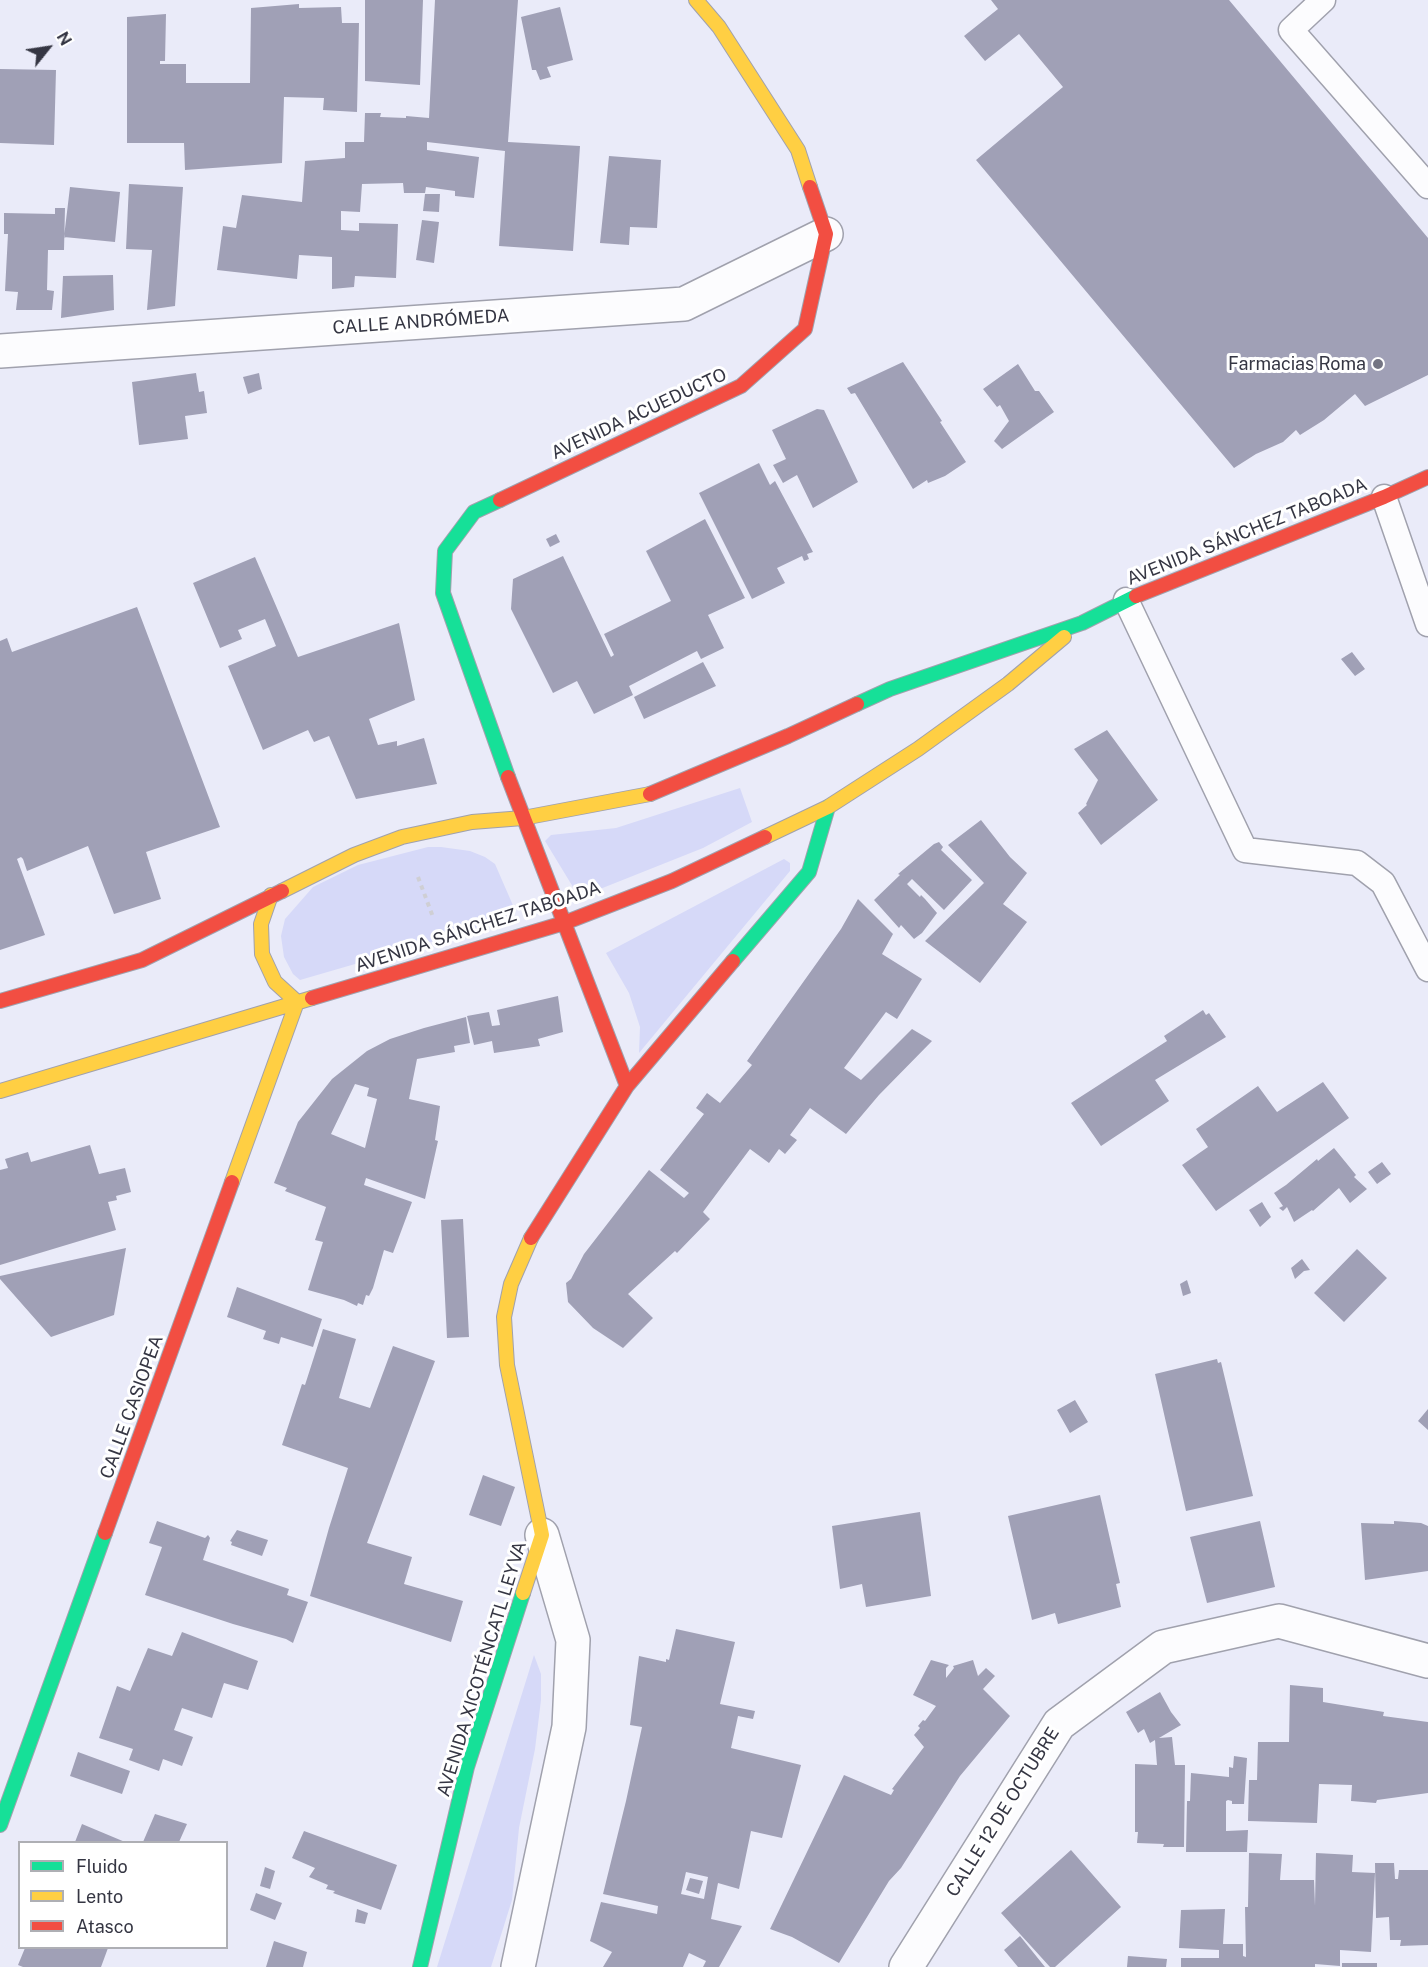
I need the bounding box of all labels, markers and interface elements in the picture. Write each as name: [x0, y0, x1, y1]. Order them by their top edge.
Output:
north arrow: [18, 18, 78, 78]
text: N: [53, 29, 75, 49]
street label: CALLE ANDRÓMEDA: [332, 305, 510, 339]
place label: Farmacias Roma: [1228, 353, 1366, 375]
marker: Farmacias Roma: [1371, 357, 1385, 371]
street label: AVENIDA ACUEDUCTO: [548, 364, 730, 464]
street label: AVENIDA SÁNCHEZ TABOADA: [1124, 474, 1370, 590]
street label: AVENIDA SÁNCHEZ TABOADA: [352, 877, 604, 977]
street label: CALLE CASIOPEA: [96, 1332, 168, 1482]
street label: AVENIDA XICOTÉNCATL LEYVA: [433, 1539, 531, 1799]
street label: CALLE 12 DE OCTUBRE: [942, 1723, 1064, 1901]
legend: [18, 1841, 228, 1949]
text: Fluido: [76, 1856, 128, 1877]
text: Lento: [76, 1886, 123, 1907]
text: Atasco: [76, 1916, 134, 1937]

